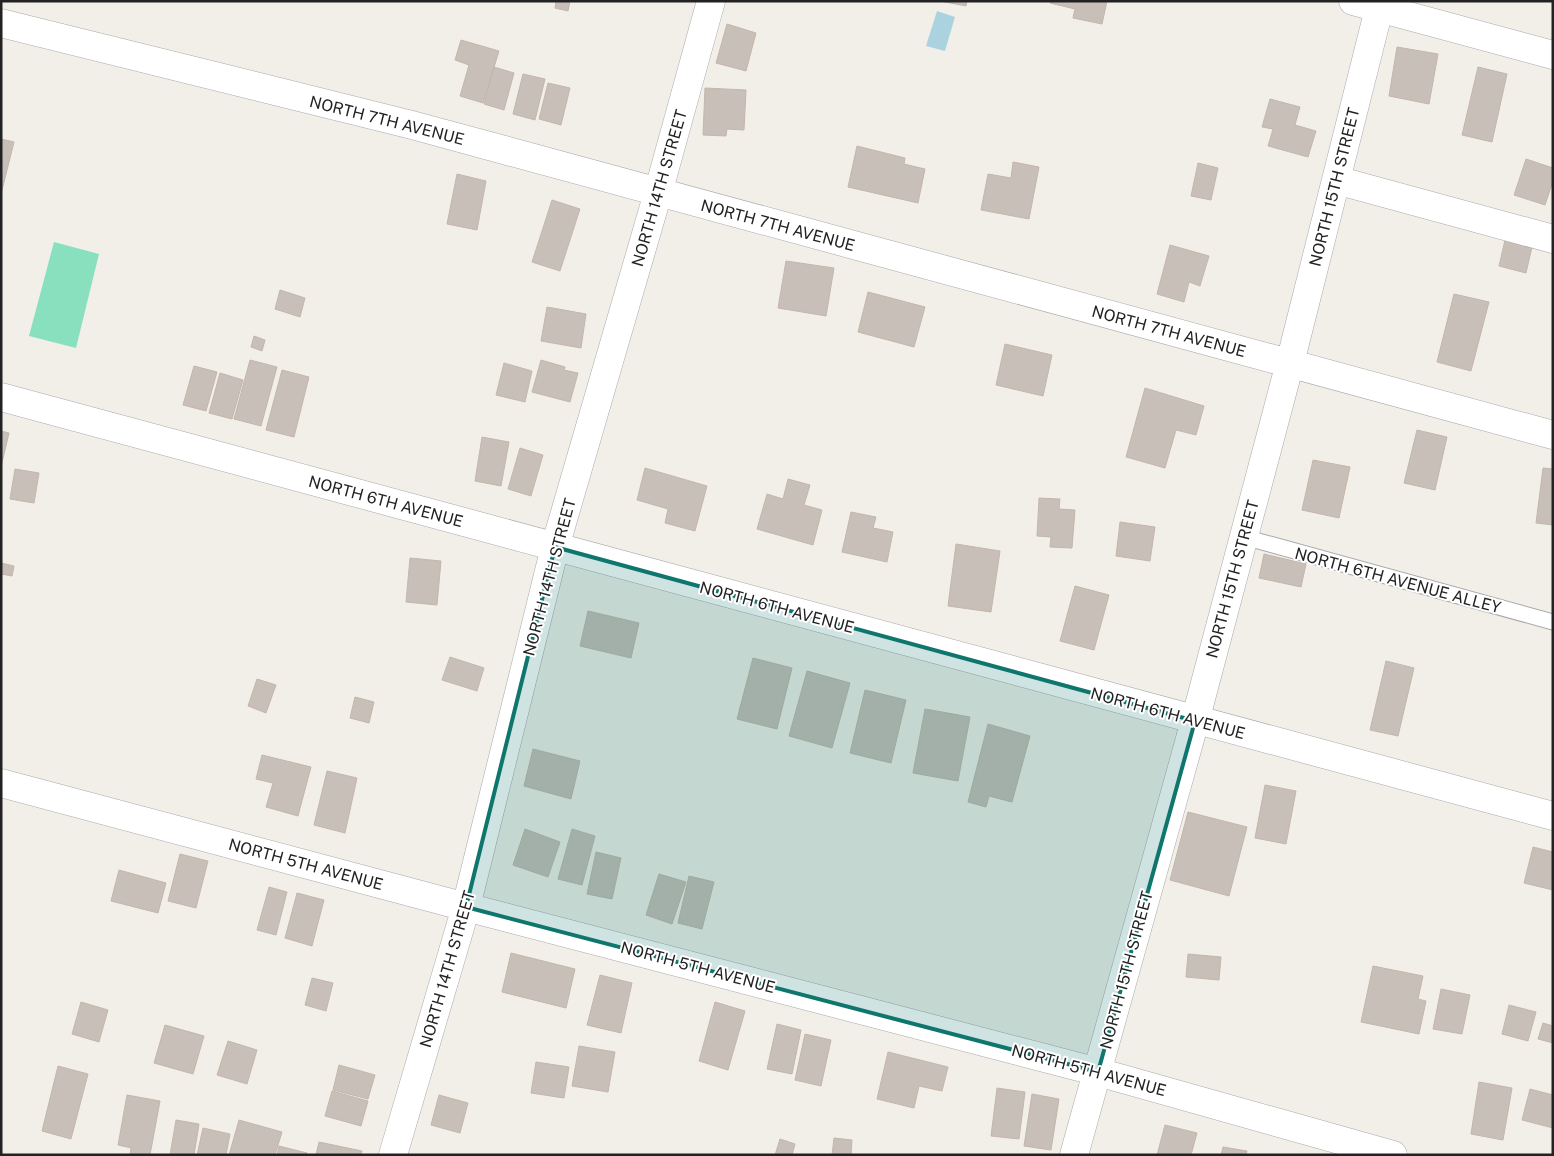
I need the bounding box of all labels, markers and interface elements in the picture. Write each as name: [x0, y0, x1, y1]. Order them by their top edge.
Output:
street label: NORTH 7TH AVENUE: [308, 92, 466, 149]
street label: NORTH 15TH STREET: [1306, 105, 1364, 269]
street label: NORTH 14TH STREET: [628, 107, 691, 269]
street label: NORTH 7TH AVENUE: [699, 196, 857, 255]
street label: NORTH 7TH AVENUE: [1090, 302, 1248, 361]
street label: NORTH 6TH AVENUE: [307, 472, 465, 531]
street label: NORTH 14TH STREET: [519, 496, 580, 658]
street label: NORTH 15TH STREET: [1202, 497, 1263, 660]
street label: NORTH 6TH AVENUE ALLEY: [1293, 544, 1503, 617]
street label: NORTH 6TH AVENUE: [698, 578, 856, 637]
street label: NORTH 6TH AVENUE: [1089, 684, 1247, 743]
street label: NORTH 5TH AVENUE: [226, 835, 385, 894]
street label: NORTH 14TH STREET: [416, 888, 479, 1050]
street label: NORTH 15TH STREET: [1096, 888, 1157, 1051]
street label: NORTH 5TH AVENUE: [618, 938, 777, 997]
street label: NORTH 5TH AVENUE: [1009, 1041, 1168, 1100]

